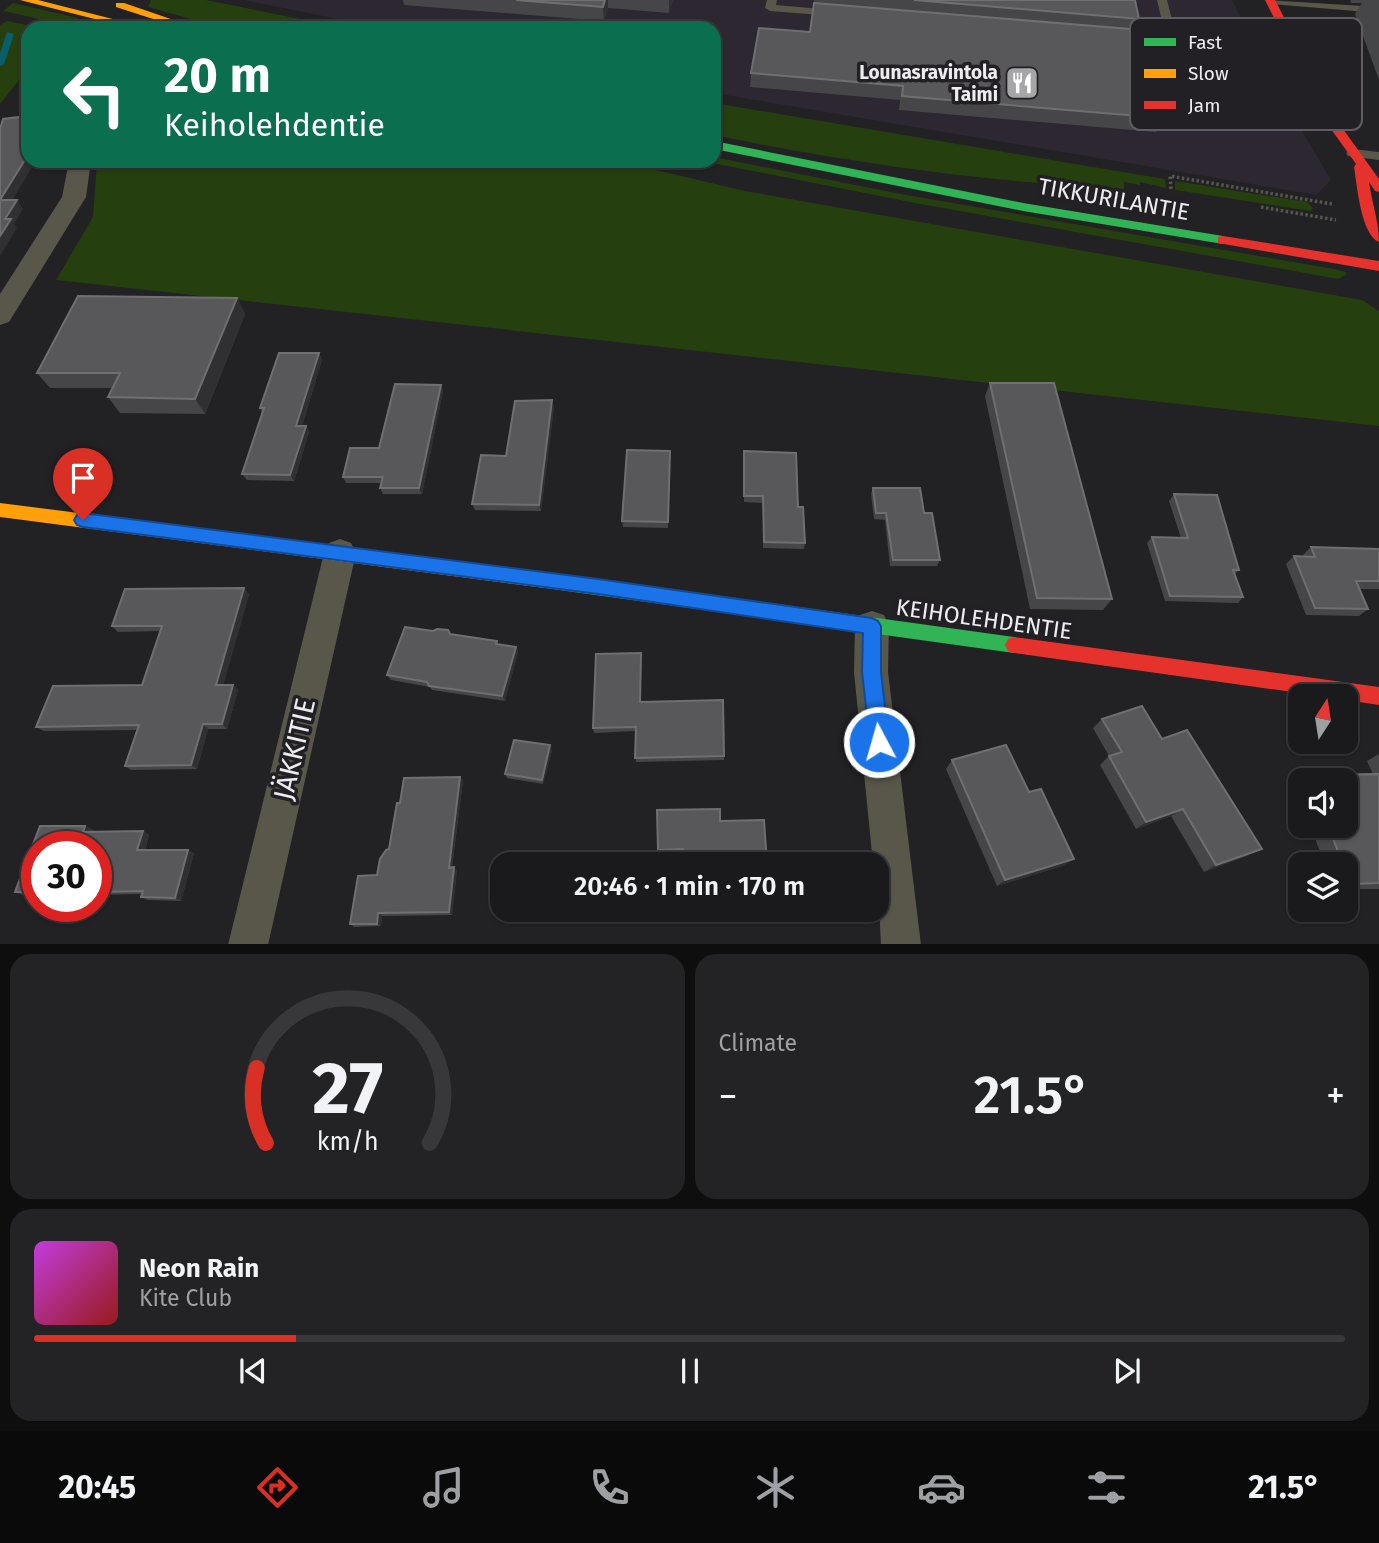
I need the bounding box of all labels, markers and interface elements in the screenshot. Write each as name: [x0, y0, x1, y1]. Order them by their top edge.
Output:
legend: [1130, 18, 1362, 130]
text: Fast: [1188, 31, 1222, 54]
text: 20 m: [164, 46, 271, 105]
icon: left: [49, 49, 140, 140]
place label: Lounasravintola Taimi: [859, 61, 998, 106]
text: Slow: [1188, 62, 1229, 85]
restaurant icon: Lounasravintola Taimi: [1003, 64, 1041, 102]
text: Jam: [1188, 94, 1220, 117]
text: Keiholehdentie: [164, 106, 385, 144]
street label: TIKKURILANTIE: [1036, 172, 1192, 226]
pin: [53, 448, 113, 520]
icon: arrive: [64, 459, 102, 497]
street label: KEIHOLEHDENTIE: [894, 593, 1074, 645]
north arrow: [1288, 684, 1358, 754]
map controls: [1288, 684, 1358, 922]
street label: JÄKKITIE: [267, 695, 322, 803]
position arrow: [842, 705, 916, 779]
button: sound: [1288, 768, 1358, 838]
speed limit sign: 30: [21, 831, 112, 922]
button: layers: [1288, 852, 1358, 922]
text: 20:46 · 1 min · 170 m: [574, 871, 805, 902]
text: Climate: [719, 1029, 797, 1057]
text: 27: [312, 1045, 383, 1132]
text: 21.5°: [974, 1064, 1090, 1127]
text: −: [719, 1073, 738, 1119]
text: +: [1326, 1073, 1345, 1119]
text: km/h: [316, 1126, 378, 1156]
text: Neon Rain: [139, 1253, 259, 1284]
text: Kite Club: [139, 1284, 232, 1312]
icon: previous: [234, 1352, 272, 1390]
icon: pause: [671, 1352, 709, 1390]
icon: next: [1108, 1352, 1146, 1390]
icon: directions: [253, 1463, 302, 1512]
icon: music: [419, 1463, 468, 1512]
icon: phone: [585, 1463, 634, 1512]
icon: climate: [751, 1463, 800, 1512]
icon: car: [917, 1463, 966, 1512]
icon: filters: [1082, 1463, 1131, 1512]
text: 20:45: [58, 1468, 136, 1506]
text: 21.5°: [1248, 1468, 1320, 1506]

